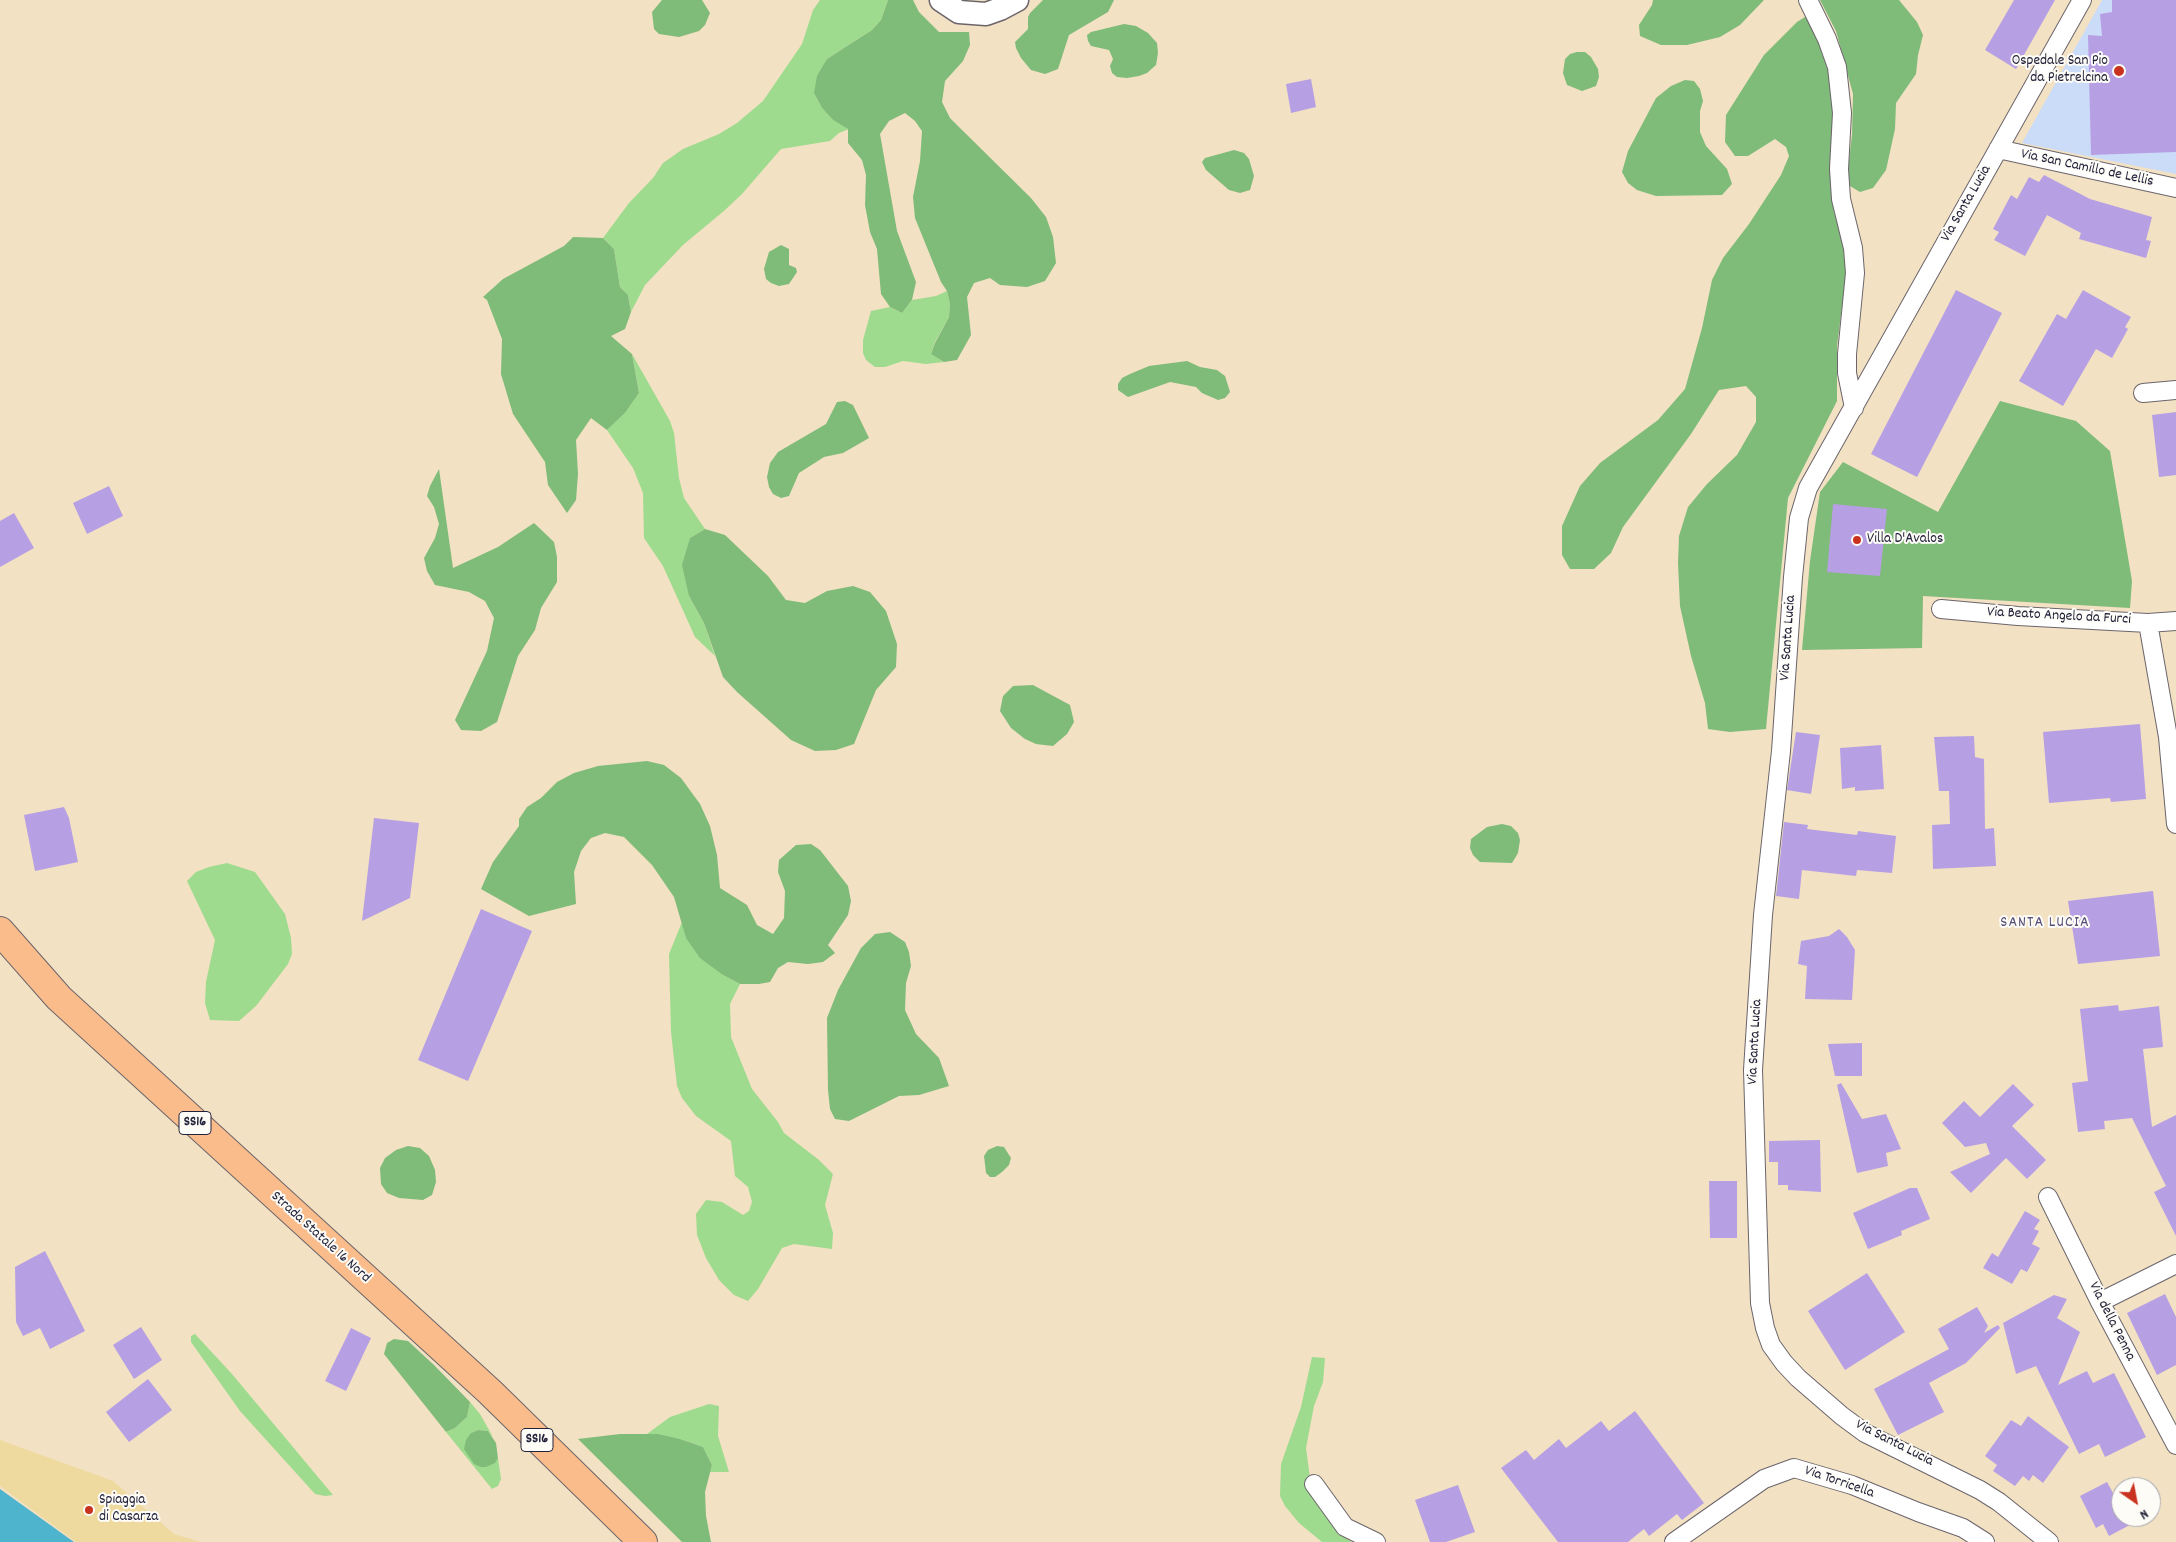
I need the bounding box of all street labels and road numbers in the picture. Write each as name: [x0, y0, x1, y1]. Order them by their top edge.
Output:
street label: Via San Camillo de Lellis: [2019, 146, 2155, 192]
street label: Via Santa Lucia: [1938, 163, 1996, 245]
street label: Via Santa Lucia: [1777, 595, 1801, 681]
street label: Via Beato Angelo da Furci: [1987, 604, 2131, 630]
street label: Via Santa Lucia: [1745, 999, 1767, 1085]
road number: SS16: [179, 1112, 211, 1134]
street label: Strada Statale 16 Nord: [266, 1188, 374, 1288]
street label: Via della Penna: [2083, 1280, 2139, 1364]
street label: Via Santa Lucia: [1852, 1417, 1936, 1471]
road number: SS16: [521, 1428, 553, 1452]
street label: Via Torricella: [1802, 1463, 1876, 1503]

